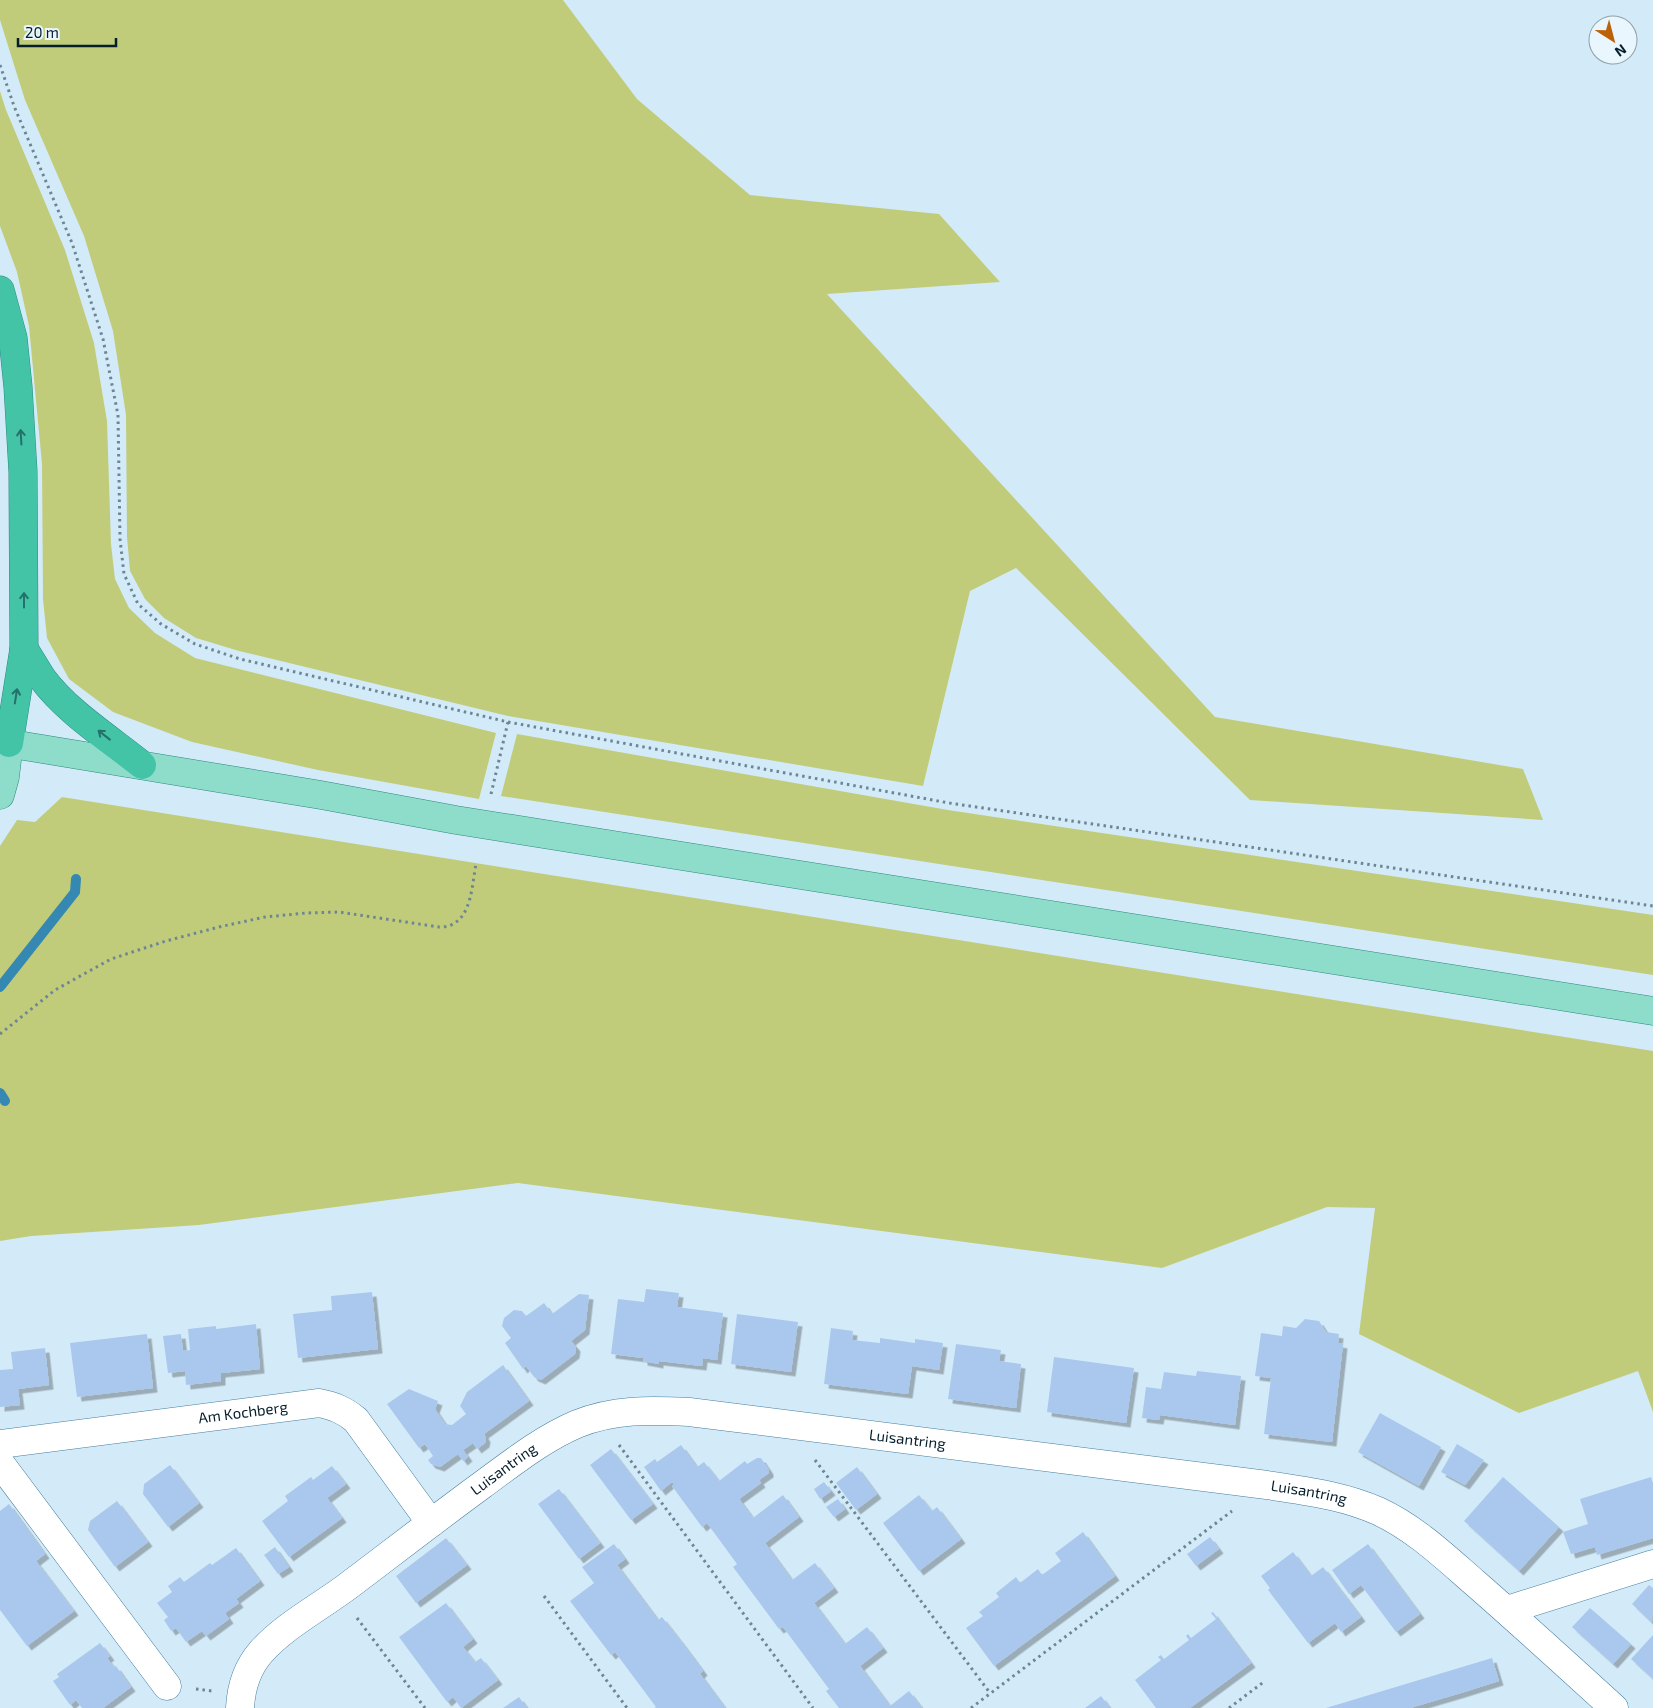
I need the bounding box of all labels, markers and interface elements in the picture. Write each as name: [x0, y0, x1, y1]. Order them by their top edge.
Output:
scale bar: [18, 15, 115, 47]
north arrow: [1588, 15, 1638, 65]
text: 20 m: [25, 23, 59, 41]
text: N: [1612, 41, 1630, 61]
one-way arrow: [16, 430, 25, 446]
one-way arrow: [19, 592, 29, 608]
one-way arrow: [12, 688, 22, 704]
one-way arrow: [98, 729, 111, 740]
street label: Am Kochberg: [197, 1397, 289, 1426]
street label: Luisantring: [868, 1425, 948, 1452]
street label: Luisantring: [467, 1438, 540, 1498]
street label: Luisantring: [1270, 1476, 1350, 1508]

